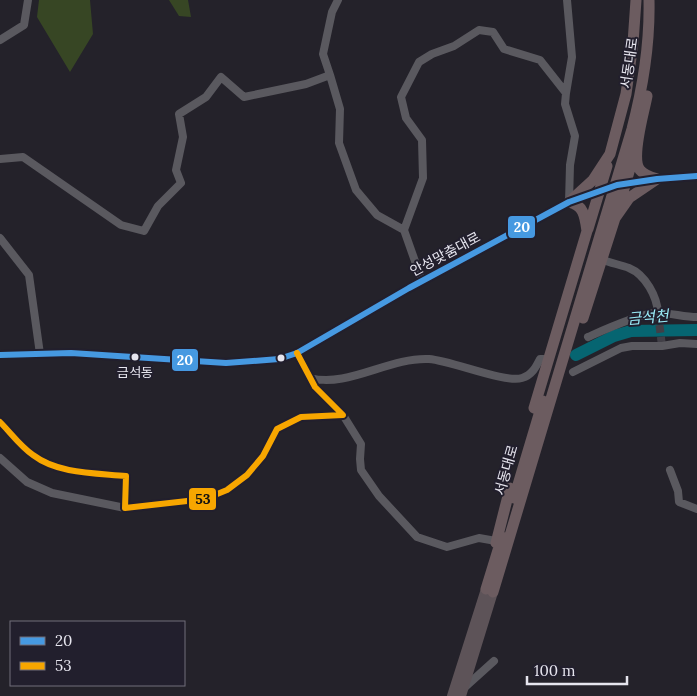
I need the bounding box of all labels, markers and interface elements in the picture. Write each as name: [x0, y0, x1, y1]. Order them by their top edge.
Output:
street label: 서동대로: [617, 36, 642, 90]
line badge: 20: [507, 215, 536, 239]
text: 20: [514, 218, 530, 236]
street label: 안성맞춤대로: [407, 228, 483, 280]
water label: 금석천: [627, 306, 672, 328]
line badge: 20: [171, 348, 199, 372]
text: 20: [177, 351, 193, 369]
marker: 금석동: [130, 352, 140, 362]
unlabelled marker: [276, 353, 286, 363]
place label: 금석동: [117, 364, 153, 381]
street label: 서동대로: [490, 443, 522, 497]
line badge: 53: [188, 487, 217, 511]
text: 53: [195, 490, 211, 508]
legend: [10, 621, 185, 686]
text: 20: [55, 631, 72, 650]
scale bar: [527, 654, 627, 686]
text: 53: [55, 656, 72, 675]
text: 100 m: [534, 661, 575, 680]

